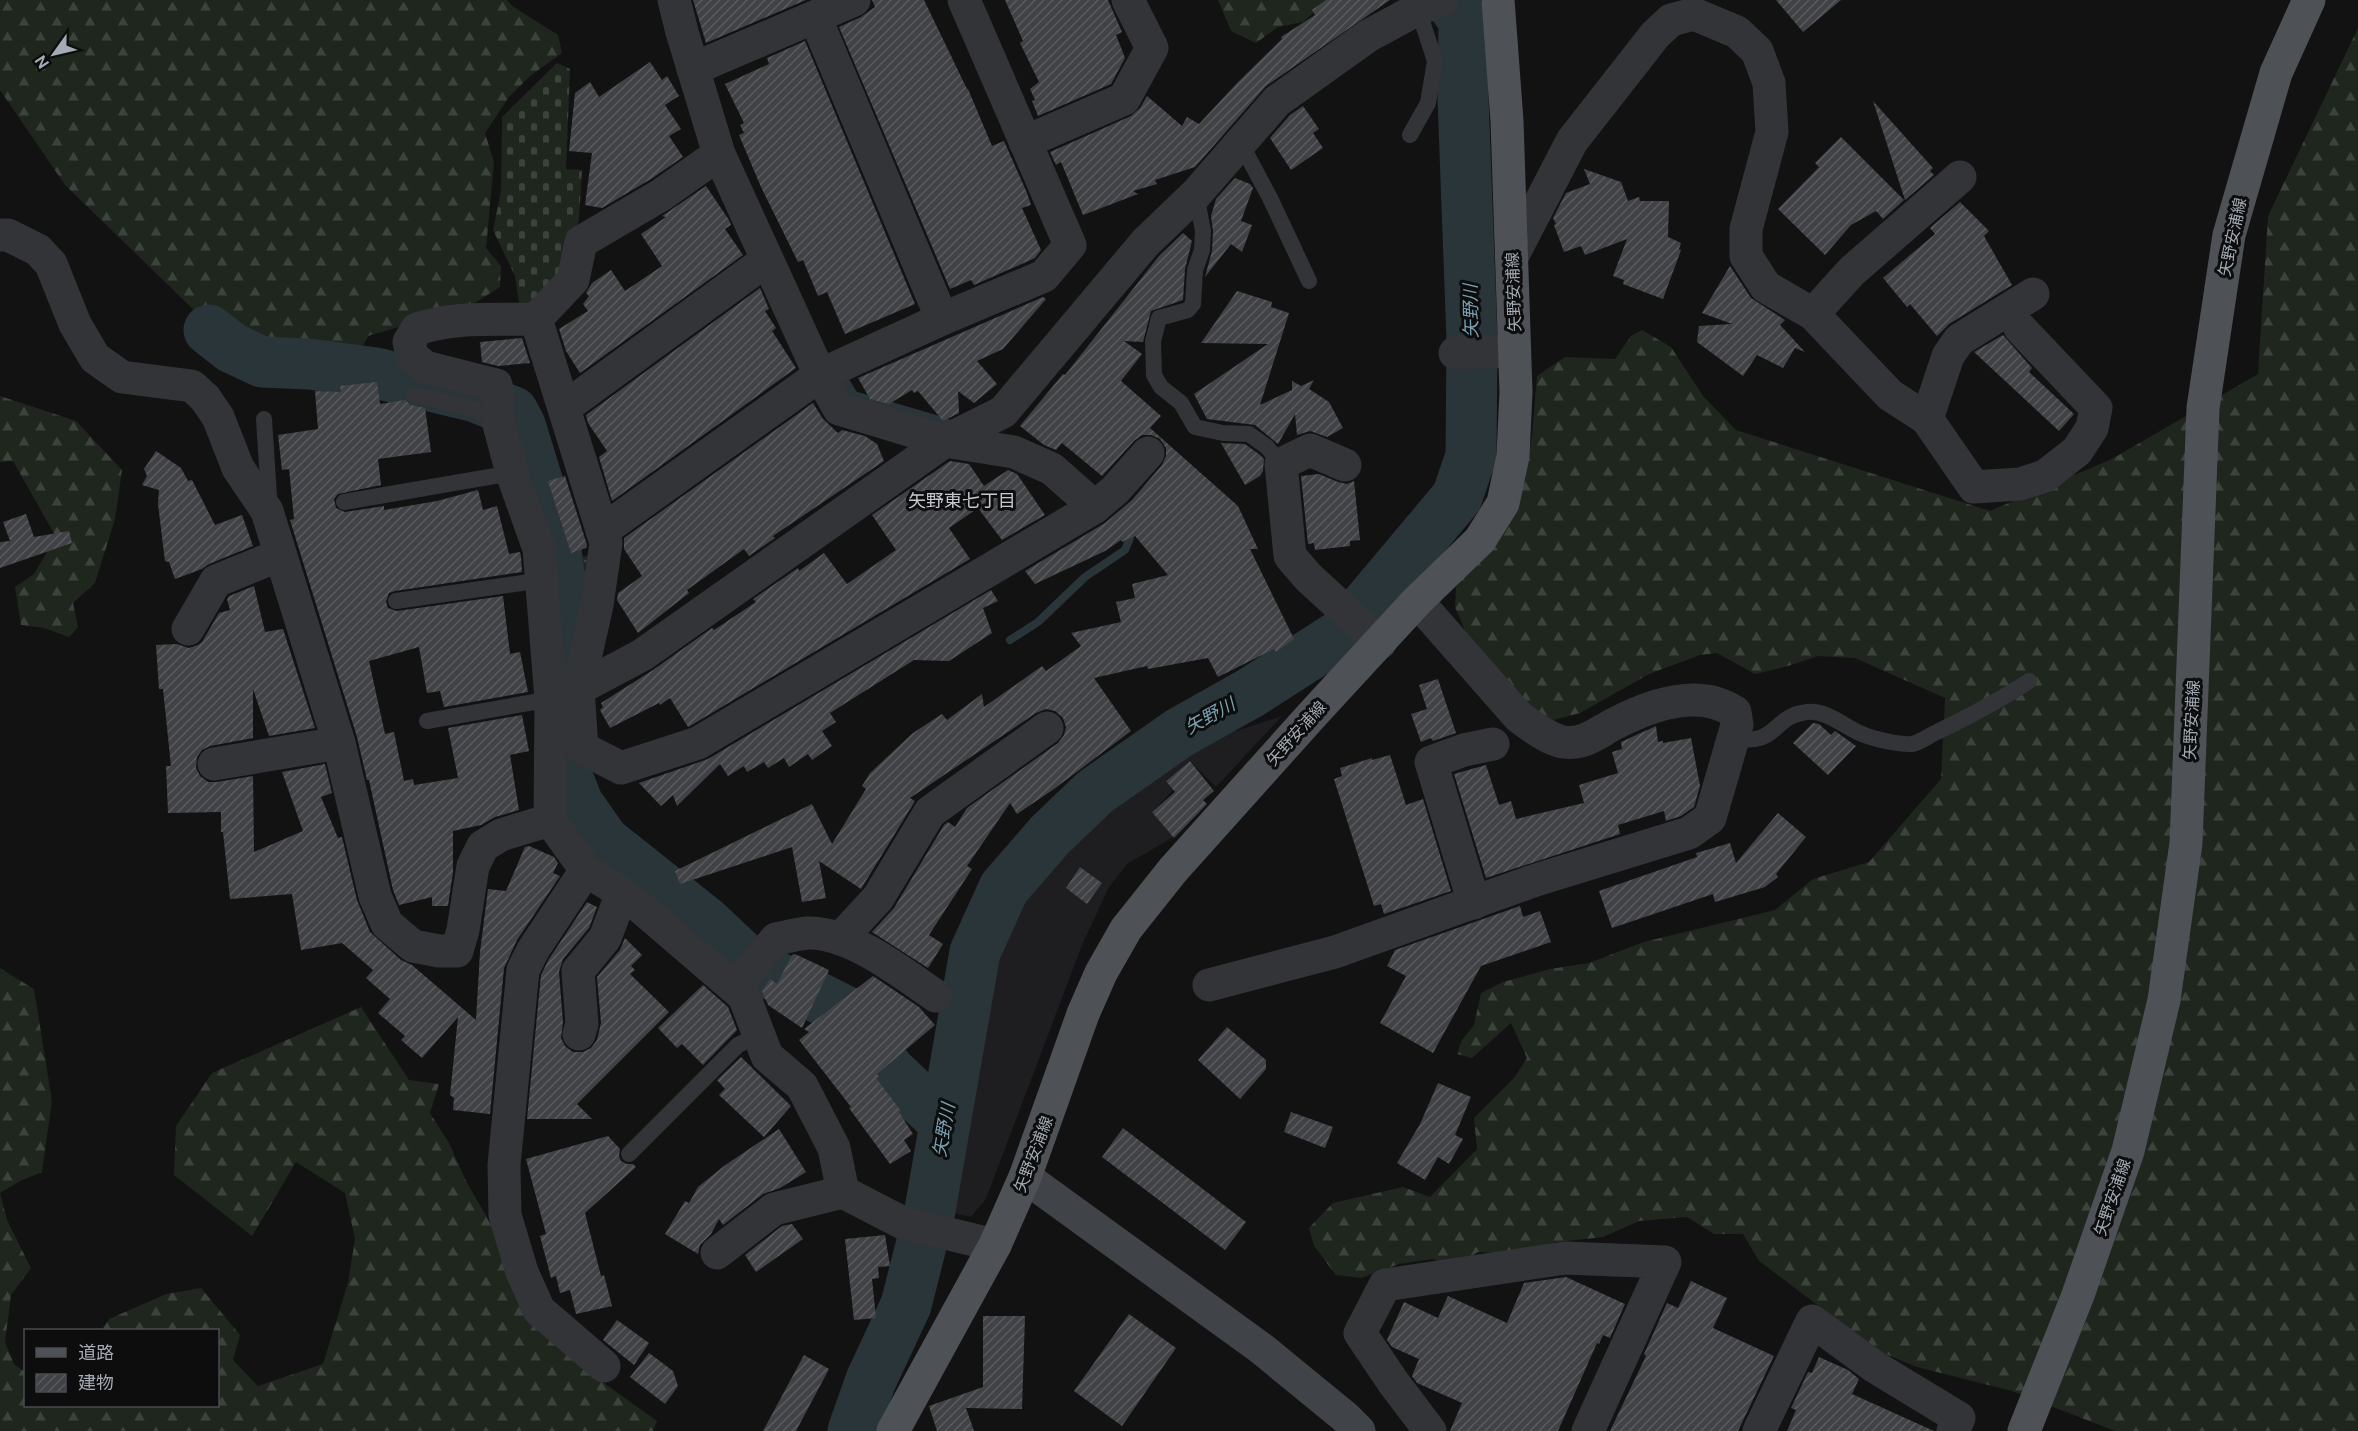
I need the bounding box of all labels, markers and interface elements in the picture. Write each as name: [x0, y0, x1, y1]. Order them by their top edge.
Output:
north arrow: [24, 24, 84, 84]
text: N: [30, 51, 54, 73]
street label: 矢野安浦線: [2214, 196, 2251, 278]
street label: 矢野安浦線: [1502, 252, 1525, 332]
water label: 矢野川: [1458, 282, 1483, 338]
district label: 矢野東七丁目: [908, 489, 1016, 513]
street label: 矢野安浦線: [2179, 680, 2204, 761]
water label: 矢野川: [1181, 691, 1241, 740]
street label: 矢野安浦線: [1262, 697, 1331, 770]
water label: 矢野川: [927, 1099, 961, 1159]
street label: 矢野安浦線: [1009, 1113, 1058, 1195]
street label: 矢野安浦線: [2090, 1156, 2135, 1238]
legend: [24, 1329, 219, 1407]
text: 道路: [78, 1341, 114, 1365]
text: 建物: [78, 1371, 114, 1395]

